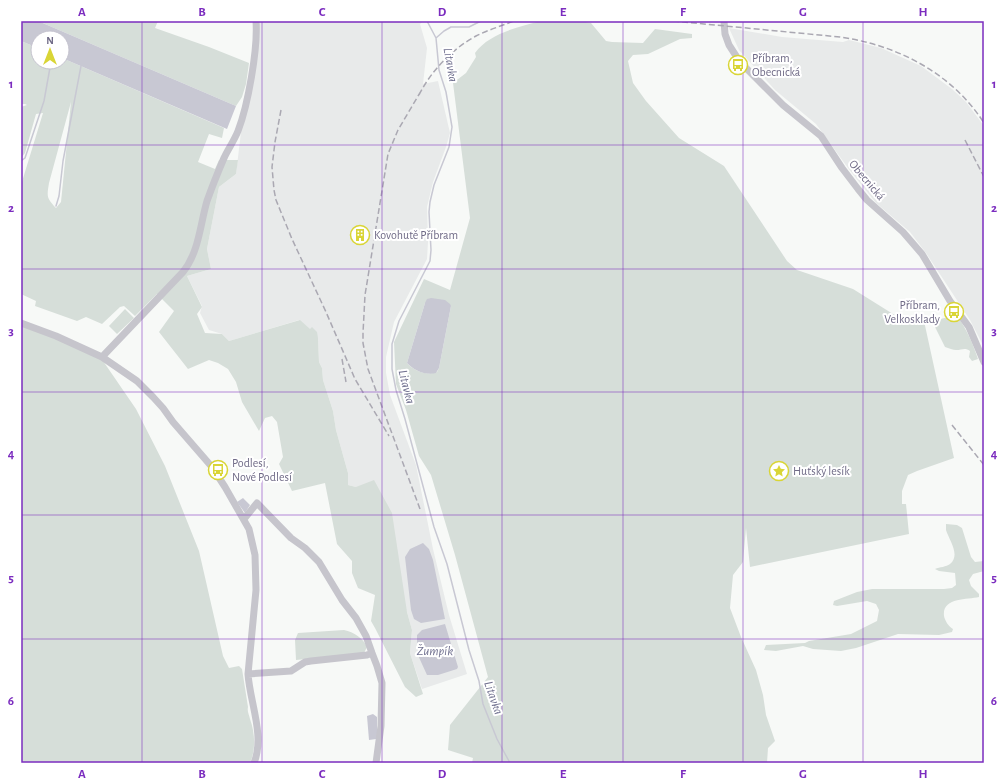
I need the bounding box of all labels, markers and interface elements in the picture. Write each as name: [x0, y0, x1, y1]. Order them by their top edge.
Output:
text: A: [78, 6, 86, 19]
text: B: [198, 6, 206, 19]
text: C: [319, 6, 326, 19]
text: D: [438, 6, 447, 19]
text: E: [560, 6, 567, 19]
text: F: [680, 6, 687, 19]
text: G: [799, 6, 807, 19]
text: H: [918, 6, 928, 19]
north arrow: [30, 30, 70, 70]
text: N: [46, 35, 54, 46]
water label: Litavka: [441, 47, 459, 83]
place label: Příbram, Obecnická: [752, 52, 801, 78]
bus stop icon: Příbram, Obecnická: [727, 54, 749, 76]
text: 1: [9, 78, 13, 91]
text: 1: [992, 78, 996, 91]
street label: Obecnická: [847, 158, 887, 203]
text: 2: [8, 202, 14, 215]
text: 2: [991, 202, 997, 215]
building icon: Kovohutě Příbram: [349, 224, 371, 246]
place label: Kovohutě Příbram: [374, 229, 458, 241]
place label: Příbram, Velkosklady: [884, 299, 940, 326]
bus stop icon: Příbram, Velkosklady: [943, 301, 965, 323]
text: 3: [8, 325, 14, 338]
text: 3: [991, 325, 997, 338]
water label: Litavka: [396, 369, 417, 406]
text: 4: [8, 448, 15, 461]
text: 4: [991, 448, 998, 461]
place label: Podlesí, Nové Podlesí: [232, 457, 292, 483]
bus stop icon: Podlesí, Nové Podlesí: [207, 459, 229, 481]
place icon: Huťský lesík: [768, 460, 790, 482]
place label: Huťský lesík: [793, 465, 850, 478]
text: 5: [8, 572, 14, 585]
text: 5: [991, 572, 997, 585]
water label: Žumpík: [417, 644, 453, 658]
water label: Litavka: [481, 680, 505, 717]
text: 6: [8, 695, 14, 708]
text: 6: [991, 695, 997, 708]
text: A: [78, 768, 86, 781]
text: B: [198, 768, 206, 781]
text: C: [319, 768, 326, 781]
text: D: [438, 768, 447, 781]
text: E: [560, 768, 567, 781]
text: F: [680, 768, 687, 781]
text: G: [799, 768, 807, 781]
text: H: [918, 768, 928, 781]

